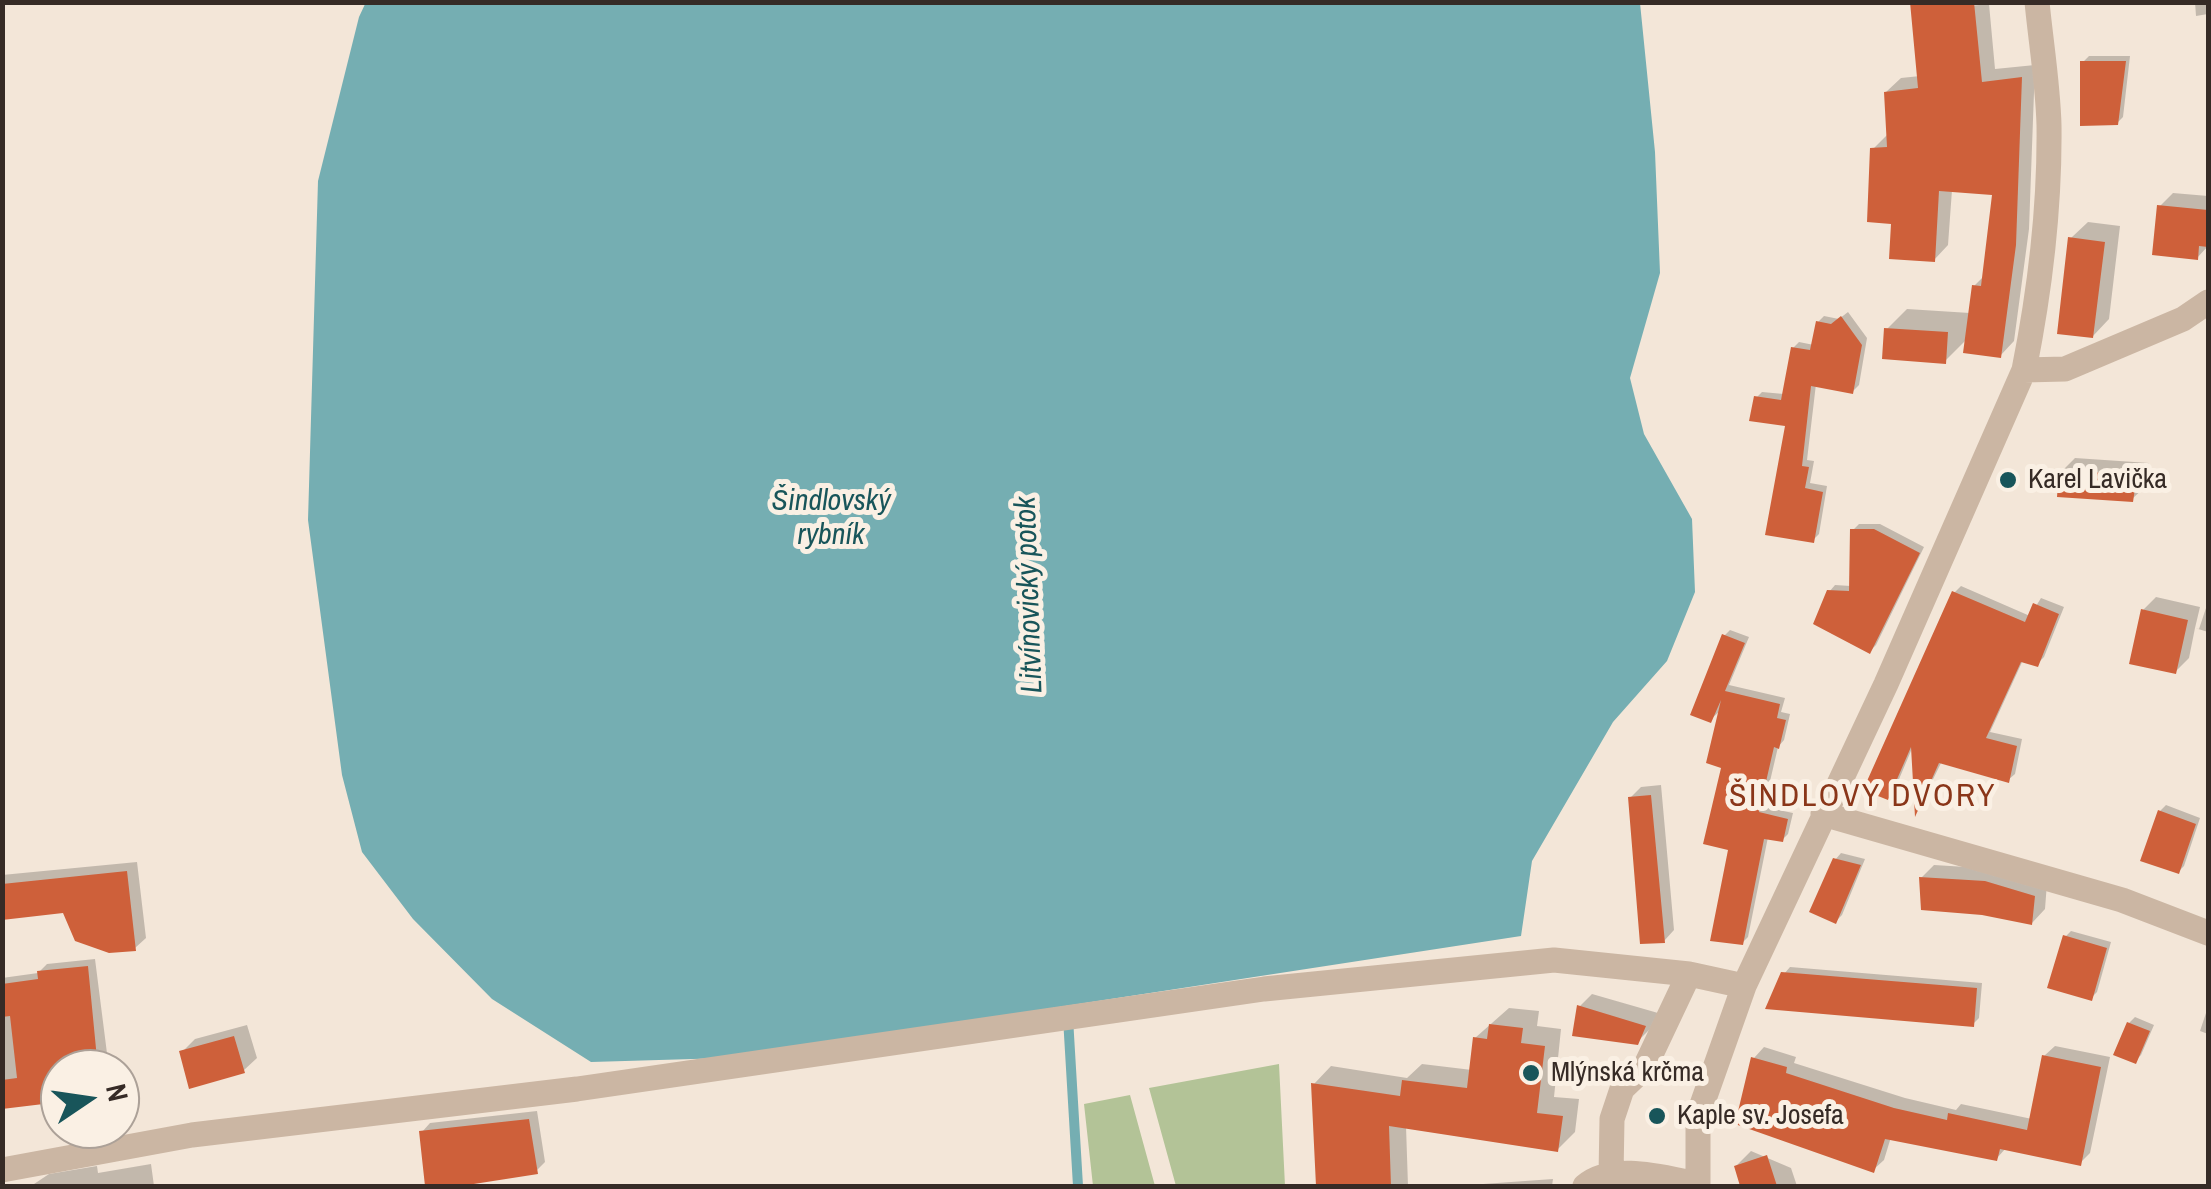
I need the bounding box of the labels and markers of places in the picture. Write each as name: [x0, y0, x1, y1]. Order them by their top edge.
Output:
place label: Karel Lavička: [2028, 463, 2167, 497]
marker: Karel Lavička: [1997, 469, 2019, 491]
place label: Mlýnská krčma: [1551, 1056, 1704, 1090]
marker: Mlýnská krčma: [1520, 1062, 1542, 1084]
place label: Kaple sv. Josefa: [1677, 1099, 1844, 1133]
marker: Kaple sv. Josefa: [1646, 1105, 1668, 1127]

